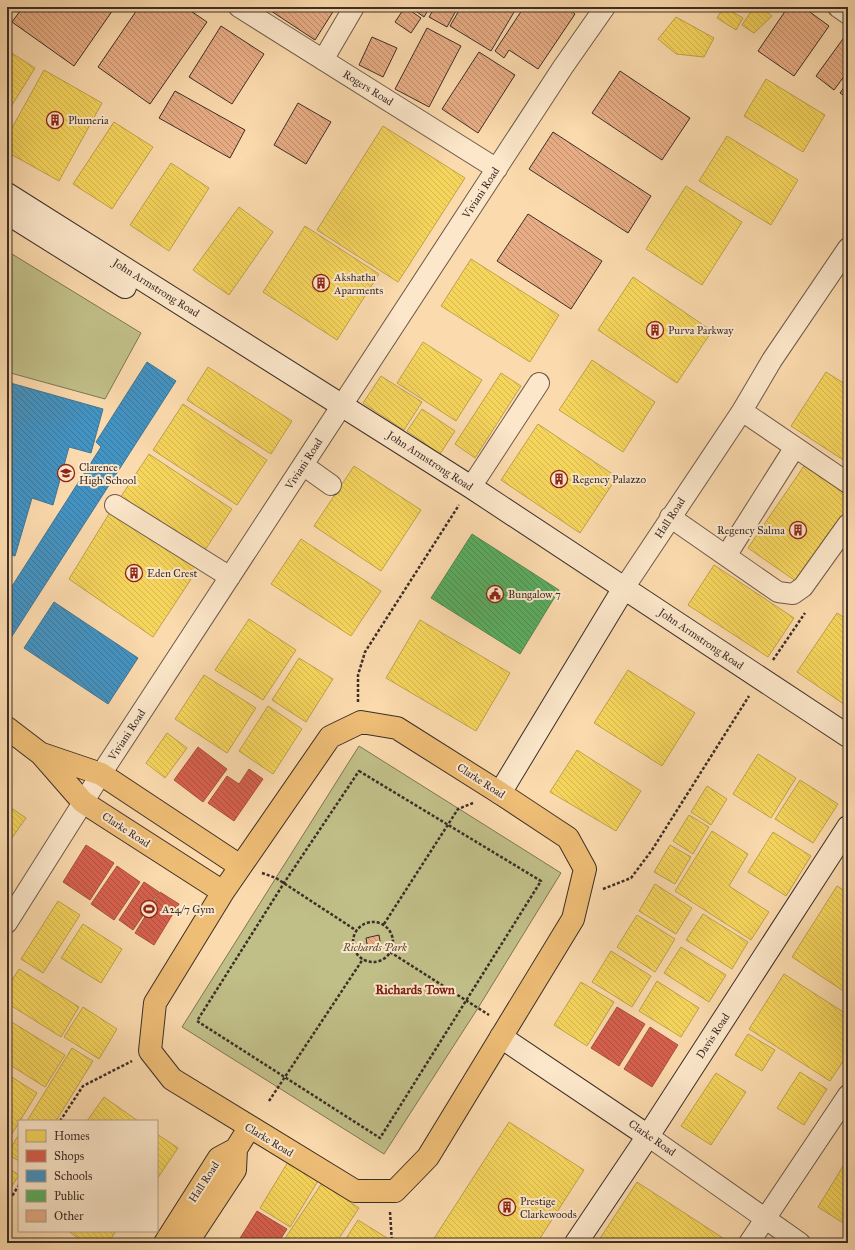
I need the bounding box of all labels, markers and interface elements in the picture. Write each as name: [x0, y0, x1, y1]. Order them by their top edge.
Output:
street label: Rogers Road: [340, 67, 396, 109]
building icon: Plumeria: [45, 110, 65, 130]
place label: Plumeria: [68, 114, 109, 127]
street label: Viviani Road: [459, 165, 503, 222]
street label: John Armstrong Road: [109, 256, 202, 321]
place label: Akshatha Aparments: [333, 271, 383, 297]
building icon: Akshatha Aparments: [311, 273, 331, 293]
building icon: Purva Parkway: [645, 320, 665, 340]
place label: Purva Parkway: [668, 324, 734, 337]
street label: John Armstrong Road: [383, 428, 476, 495]
street label: Viviani Road: [282, 436, 326, 493]
place label: Clarence High School: [79, 461, 136, 487]
school or university icon: Clarence High School: [56, 463, 76, 483]
building icon: Regency Palazzo: [549, 469, 569, 489]
place label: Regency Palazzo: [572, 473, 647, 486]
street label: Hall Road: [652, 495, 688, 541]
building icon: Regency Salma: [788, 520, 808, 540]
place label: Regency Salma: [717, 524, 785, 537]
building icon: Eden Crest: [124, 563, 144, 583]
place label: Eden Crest: [147, 567, 197, 580]
public building icon: Bungalow 7: [485, 584, 505, 604]
place label: Bungalow 7: [508, 588, 561, 601]
street label: John Armstrong Road: [655, 605, 746, 673]
street label: Viviani Road: [105, 707, 149, 764]
street label: Clarke Road: [455, 761, 508, 802]
street label: Clarke Road: [100, 810, 153, 851]
sports icon: A24/7 Gym: [139, 899, 159, 919]
place label: A24/7 Gym: [161, 903, 215, 916]
park label: Richards Park: [342, 941, 407, 954]
district label: Richards Town: [375, 982, 455, 998]
street label: Davis Road: [694, 1011, 733, 1061]
street label: Clarke Road: [626, 1117, 678, 1159]
legend: [18, 1120, 158, 1232]
street label: Clarke Road: [242, 1120, 296, 1160]
text: Homes: [54, 1129, 90, 1143]
text: Shops: [54, 1149, 84, 1163]
street label: Hall Road: [186, 1159, 222, 1205]
text: Schools: [54, 1169, 92, 1183]
text: Public: [54, 1189, 85, 1203]
place label: Prestige Clarkewoods: [520, 1195, 577, 1221]
building icon: Prestige Clarkewoods: [497, 1197, 517, 1217]
text: Other: [54, 1209, 84, 1223]

